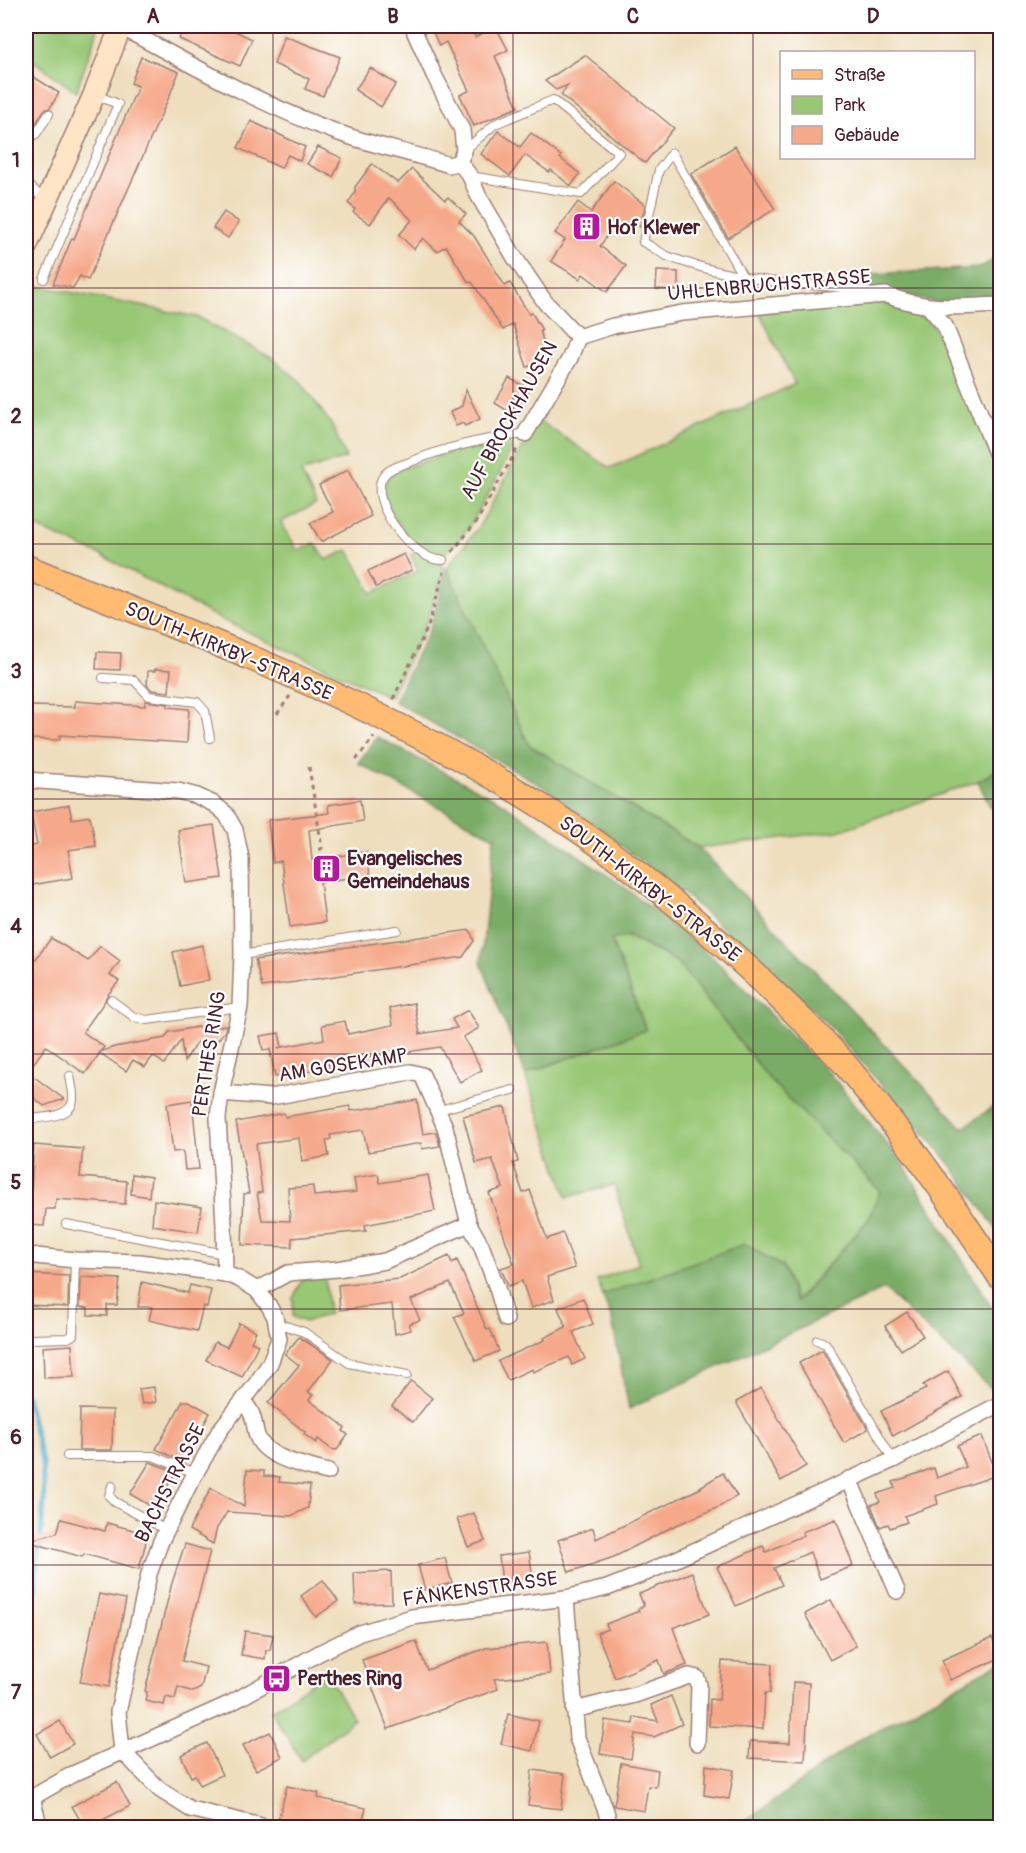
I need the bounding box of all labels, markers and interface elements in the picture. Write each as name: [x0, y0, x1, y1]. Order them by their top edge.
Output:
text: A: [147, 4, 160, 29]
text: B: [387, 4, 399, 29]
text: C: [627, 4, 639, 29]
text: D: [867, 4, 880, 29]
legend: [780, 51, 975, 159]
text: Straße: [834, 64, 885, 87]
text: Park: [834, 94, 866, 117]
text: Gebäude: [834, 124, 899, 147]
text: 1: [12, 148, 20, 173]
building icon: Hof Klewer: [570, 211, 602, 243]
place label: Hof Klewer: [607, 215, 701, 240]
street label: UHLENBRUCHSTRASSE: [666, 264, 872, 306]
street label: AUF BROCKHAUSEN: [455, 336, 563, 504]
text: 2: [10, 404, 22, 429]
street label: SOUTH-KIRKBY-STRASSE: [121, 596, 337, 706]
text: 3: [10, 659, 22, 684]
street label: SOUTH-KIRKBY-STRASSE: [554, 810, 746, 968]
place label: Evangelisches Gemeindehaus: [347, 846, 469, 894]
building icon: Evangelisches Gemeindehaus: [310, 853, 342, 885]
text: 4: [10, 914, 22, 939]
street label: PERTHES RING: [187, 989, 231, 1119]
street label: AM GOSEKAMP: [277, 1042, 409, 1088]
text: 5: [11, 1170, 22, 1195]
street label: BACHSTRASSE: [129, 1419, 211, 1547]
text: 6: [10, 1425, 22, 1450]
street label: FÄNKENSTRASSE: [401, 1566, 559, 1612]
bus stop icon: Perthes Ring: [260, 1662, 292, 1694]
place label: Perthes Ring: [297, 1666, 402, 1691]
text: 7: [11, 1680, 22, 1705]

